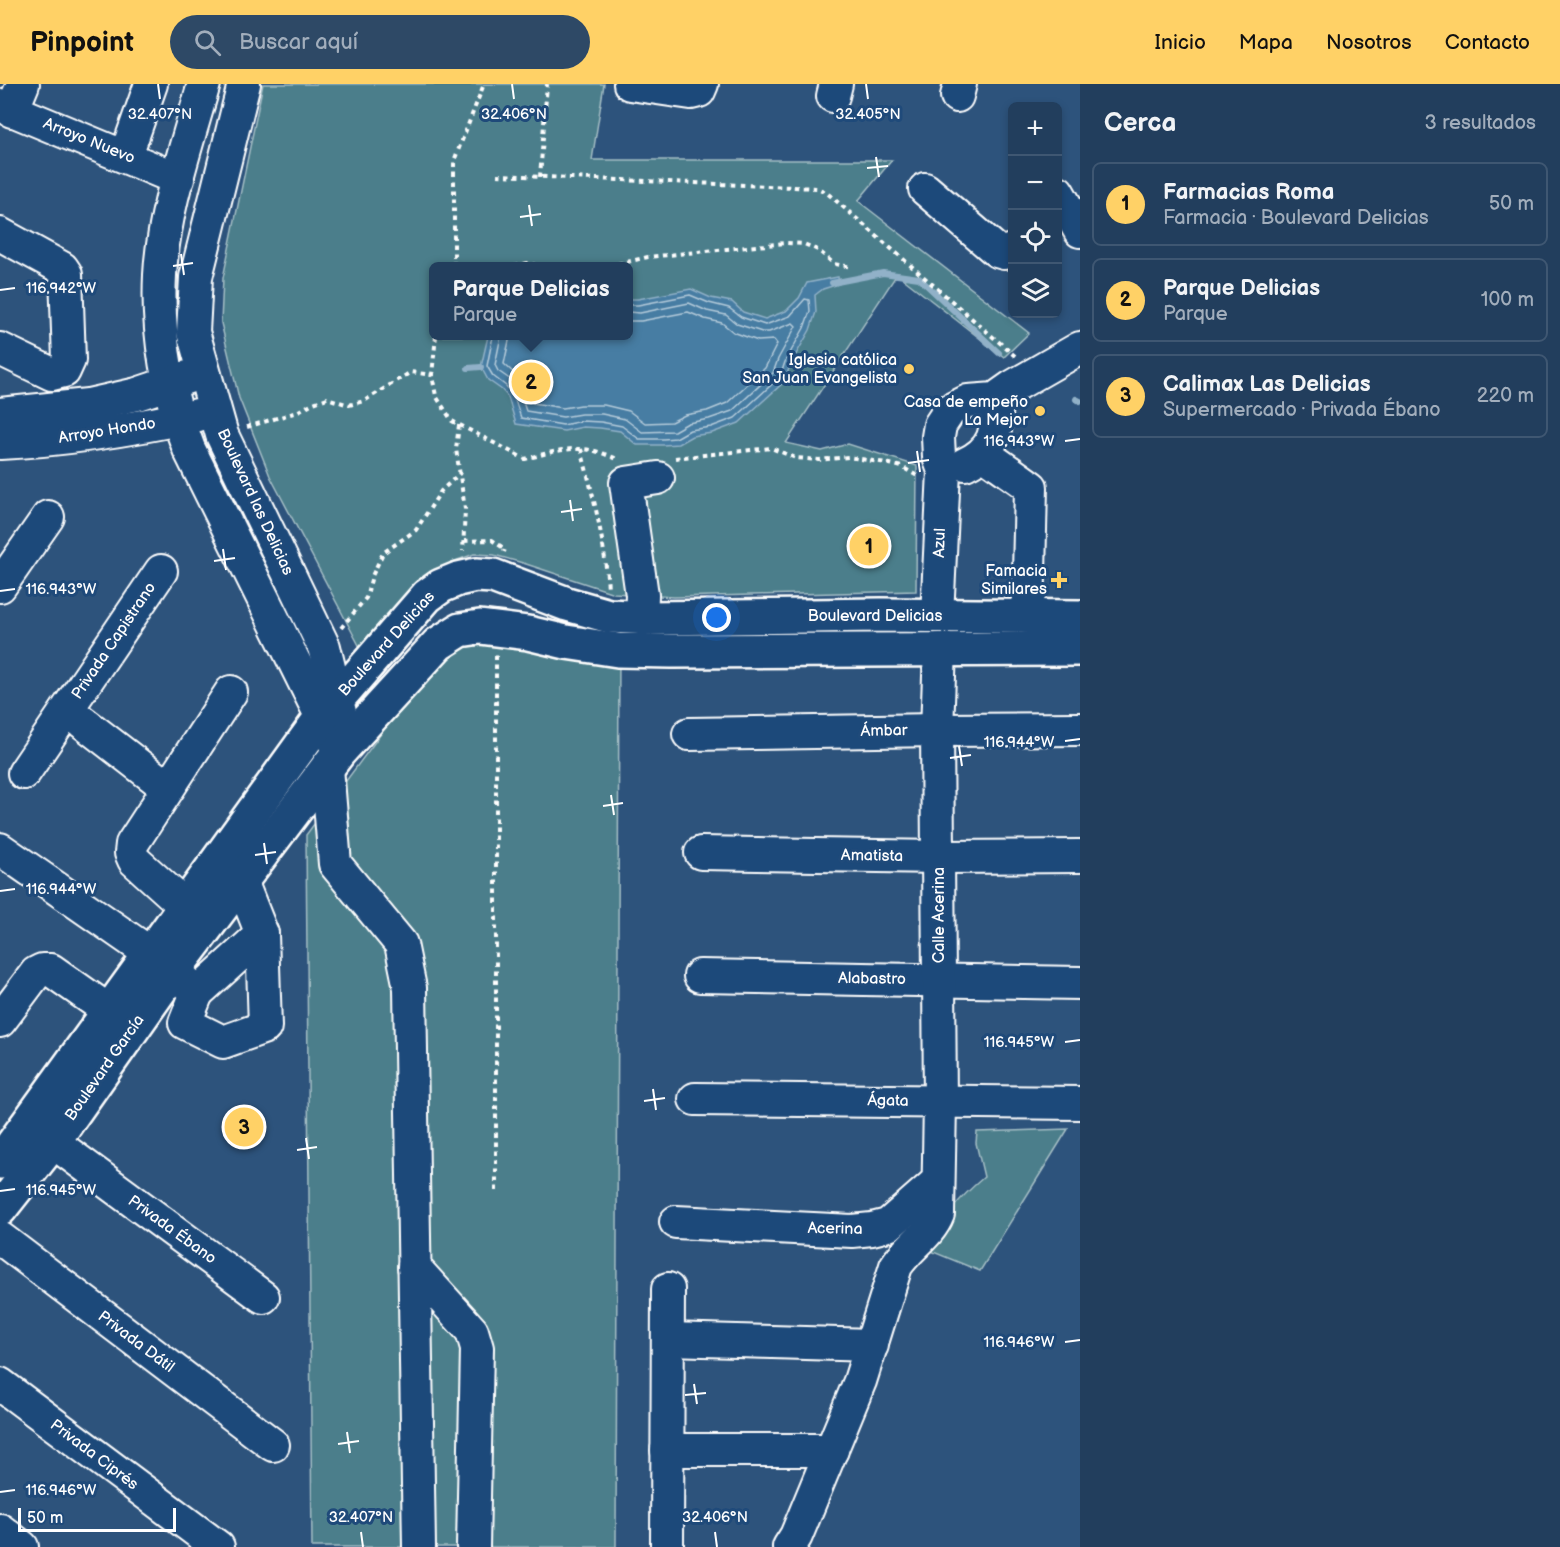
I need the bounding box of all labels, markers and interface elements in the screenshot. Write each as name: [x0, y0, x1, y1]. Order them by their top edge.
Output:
search box: [170, 15, 590, 69]
text: Pinpoint: [30, 26, 134, 59]
icon: search: [191, 26, 224, 59]
text: Buscar aquí: [239, 29, 358, 56]
text: Inicio: [1155, 30, 1206, 55]
text: Mapa: [1239, 30, 1293, 55]
text: Nosotros: [1326, 30, 1412, 55]
text: Contacto: [1445, 30, 1530, 55]
map controls: [1008, 102, 1062, 318]
button: +: [1008, 102, 1062, 156]
text: 32.407°N: [128, 105, 192, 124]
text: 32.406°N: [481, 105, 547, 124]
text: 32.405°N: [835, 105, 901, 124]
text: Cerca: [1104, 108, 1176, 139]
text: 3 resultados: [1425, 111, 1536, 135]
street label: Arroyo Nuevo: [40, 114, 138, 168]
button: −: [1008, 156, 1062, 210]
text: Farmacias Roma: [1163, 179, 1334, 206]
text: 1: [1121, 192, 1130, 216]
text: 50 m: [1489, 192, 1534, 216]
text: Farmacia · Boulevard Delicias: [1163, 206, 1429, 230]
button: locate: [1008, 210, 1062, 264]
popup: [429, 262, 633, 340]
button: layers: [1008, 264, 1062, 318]
text: Parque Delicias: [1163, 275, 1320, 302]
text: Parque Delicias: [453, 276, 610, 303]
text: 116.942°W: [26, 279, 97, 298]
text: 2: [1120, 288, 1131, 312]
text: 100 m: [1481, 288, 1534, 312]
text: Parque: [1163, 302, 1228, 326]
text: Parque: [453, 303, 517, 327]
place label: Iglesia católica San Juan Evangelista: [743, 351, 897, 388]
pin: 2: [512, 360, 550, 404]
marker: Iglesia católica San Juan Evangelista: [902, 362, 916, 376]
text: Calimax Las Delicias: [1163, 371, 1371, 398]
text: 3: [1120, 384, 1131, 408]
text: 220 m: [1477, 384, 1534, 408]
place label: Casa de empeño La Mejor: [904, 393, 1028, 430]
text: Supermercado · Privada Ébano: [1163, 398, 1441, 422]
marker: Casa de empeño La Mejor: [1033, 404, 1047, 418]
street label: Arroyo Hondo: [57, 414, 157, 448]
street label: Boulevard las Delicias: [213, 426, 297, 578]
text: 116.943°W: [983, 432, 1055, 451]
pin: 1: [850, 524, 888, 568]
street label: Azul: [930, 528, 950, 558]
place label: Famacia Similares: [981, 562, 1047, 599]
marker: Famacia Similares: [1052, 573, 1066, 587]
street label: Privada Capistrano: [68, 579, 160, 703]
text: 116.943°W: [25, 580, 97, 599]
street label: Boulevard Delicias: [335, 588, 439, 700]
your location: [702, 603, 731, 632]
street label: Boulevard Delicias: [808, 607, 942, 626]
street label: Ámbar: [860, 719, 908, 741]
text: 116.944°W: [984, 733, 1055, 752]
street label: Amatista: [841, 846, 903, 866]
street label: Calle Acerina: [930, 867, 949, 963]
text: 116.944°W: [26, 880, 97, 899]
street label: Alabastro: [838, 969, 906, 989]
street label: Boulevard García: [61, 1011, 149, 1125]
text: 116.945°W: [984, 1033, 1055, 1052]
street label: Ágata: [867, 1089, 909, 1111]
pin: 3: [224, 1104, 264, 1150]
text: 116.945°W: [26, 1181, 97, 1200]
street label: Privada Ébano: [124, 1190, 221, 1268]
street label: Acerina: [807, 1219, 863, 1239]
street label: Privada Dátil: [94, 1307, 178, 1377]
text: 116.946°W: [984, 1333, 1055, 1352]
street label: Privada Ciprés: [46, 1416, 142, 1494]
text: 116.946°W: [26, 1481, 97, 1500]
scale bar: [18, 1505, 176, 1532]
text: 32.407°N: [329, 1508, 393, 1527]
text: 32.406°N: [682, 1508, 748, 1527]
text: 50 m: [27, 1509, 63, 1528]

